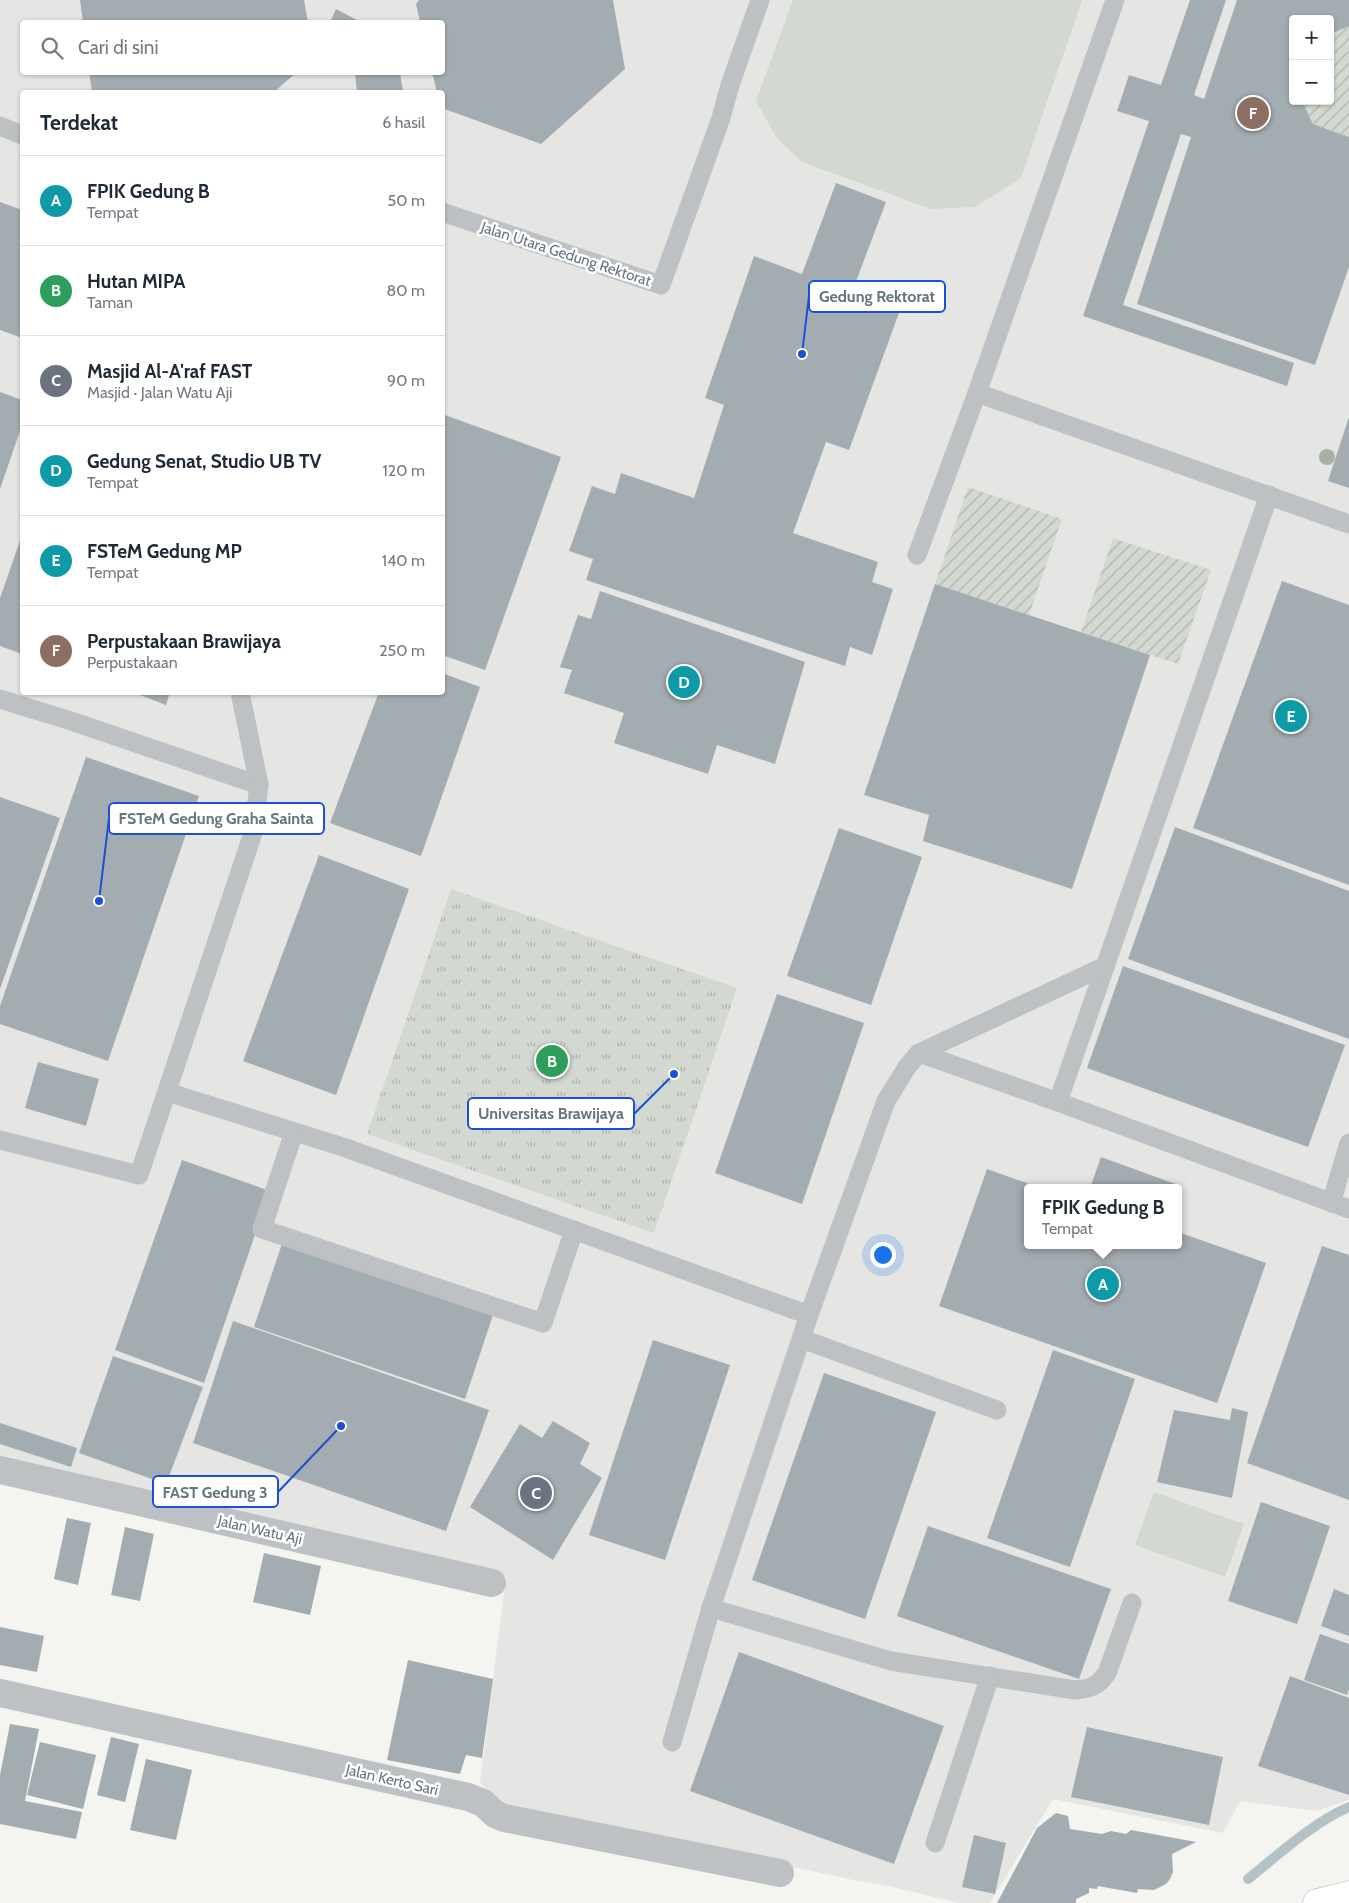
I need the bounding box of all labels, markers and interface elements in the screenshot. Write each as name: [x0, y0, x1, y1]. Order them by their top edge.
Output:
map controls: [1289, 15, 1334, 105]
button: +: [1289, 15, 1334, 60]
search box: [20, 20, 445, 75]
icon: search: [38, 34, 66, 62]
text: Cari di sini: [78, 36, 159, 59]
button: −: [1289, 60, 1334, 105]
pin: F: [1237, 94, 1269, 132]
text: Terdekat: [40, 110, 118, 135]
text: 6 hasil: [382, 113, 425, 132]
text: FPIK Gedung B: [87, 180, 210, 203]
text: A: [51, 191, 61, 210]
text: 50 m: [388, 191, 425, 210]
text: Tempat: [87, 203, 138, 222]
street label: Jalan Utara Gedung Rektorat: [478, 218, 653, 290]
text: Hutan MIPA: [87, 270, 185, 293]
text: B: [51, 281, 61, 300]
text: 80 m: [387, 281, 425, 300]
callout: Gedung Rektorat: [809, 281, 945, 312]
text: Gedung Rektorat: [819, 287, 936, 306]
text: Taman: [87, 293, 133, 312]
text: Masjid Al-A'raf FAST: [87, 360, 252, 383]
text: C: [51, 371, 61, 390]
text: 90 m: [387, 371, 425, 390]
text: Masjid · Jalan Watu Aji: [87, 383, 233, 402]
text: Gedung Senat, Studio UB TV: [87, 450, 321, 473]
text: D: [50, 461, 62, 480]
text: 120 m: [383, 461, 425, 480]
text: Tempat: [87, 473, 138, 492]
text: FSTeM Gedung MP: [87, 540, 242, 563]
text: E: [51, 551, 61, 570]
text: 140 m: [382, 551, 425, 570]
text: Tempat: [87, 563, 138, 582]
text: Perpustakaan Brawijaya: [87, 630, 281, 653]
text: F: [52, 641, 60, 660]
text: 250 m: [379, 641, 425, 660]
text: Perpustakaan: [87, 653, 178, 672]
pin: D: [668, 663, 700, 701]
pin: E: [1275, 697, 1307, 735]
callout: FSTeM Gedung Graha Sainta: [109, 803, 324, 834]
text: FSTeM Gedung Graha Sainta: [119, 809, 313, 828]
pin: B: [536, 1042, 568, 1080]
callout: Universitas Brawijaya: [468, 1098, 634, 1129]
text: Universitas Brawijaya: [478, 1104, 624, 1123]
popup: [1024, 1184, 1182, 1249]
text: FPIK Gedung B: [1042, 1196, 1164, 1219]
text: Tempat: [1042, 1219, 1093, 1238]
your location: [870, 1242, 896, 1268]
pin: A: [1087, 1265, 1119, 1303]
pin: C: [520, 1474, 552, 1512]
callout: FAST Gedung 3: [153, 1476, 278, 1507]
text: FAST Gedung 3: [162, 1483, 268, 1502]
street label: Jalan Watu Aji: [215, 1511, 304, 1548]
street label: Jalan Kerto Sari: [343, 1760, 440, 1799]

